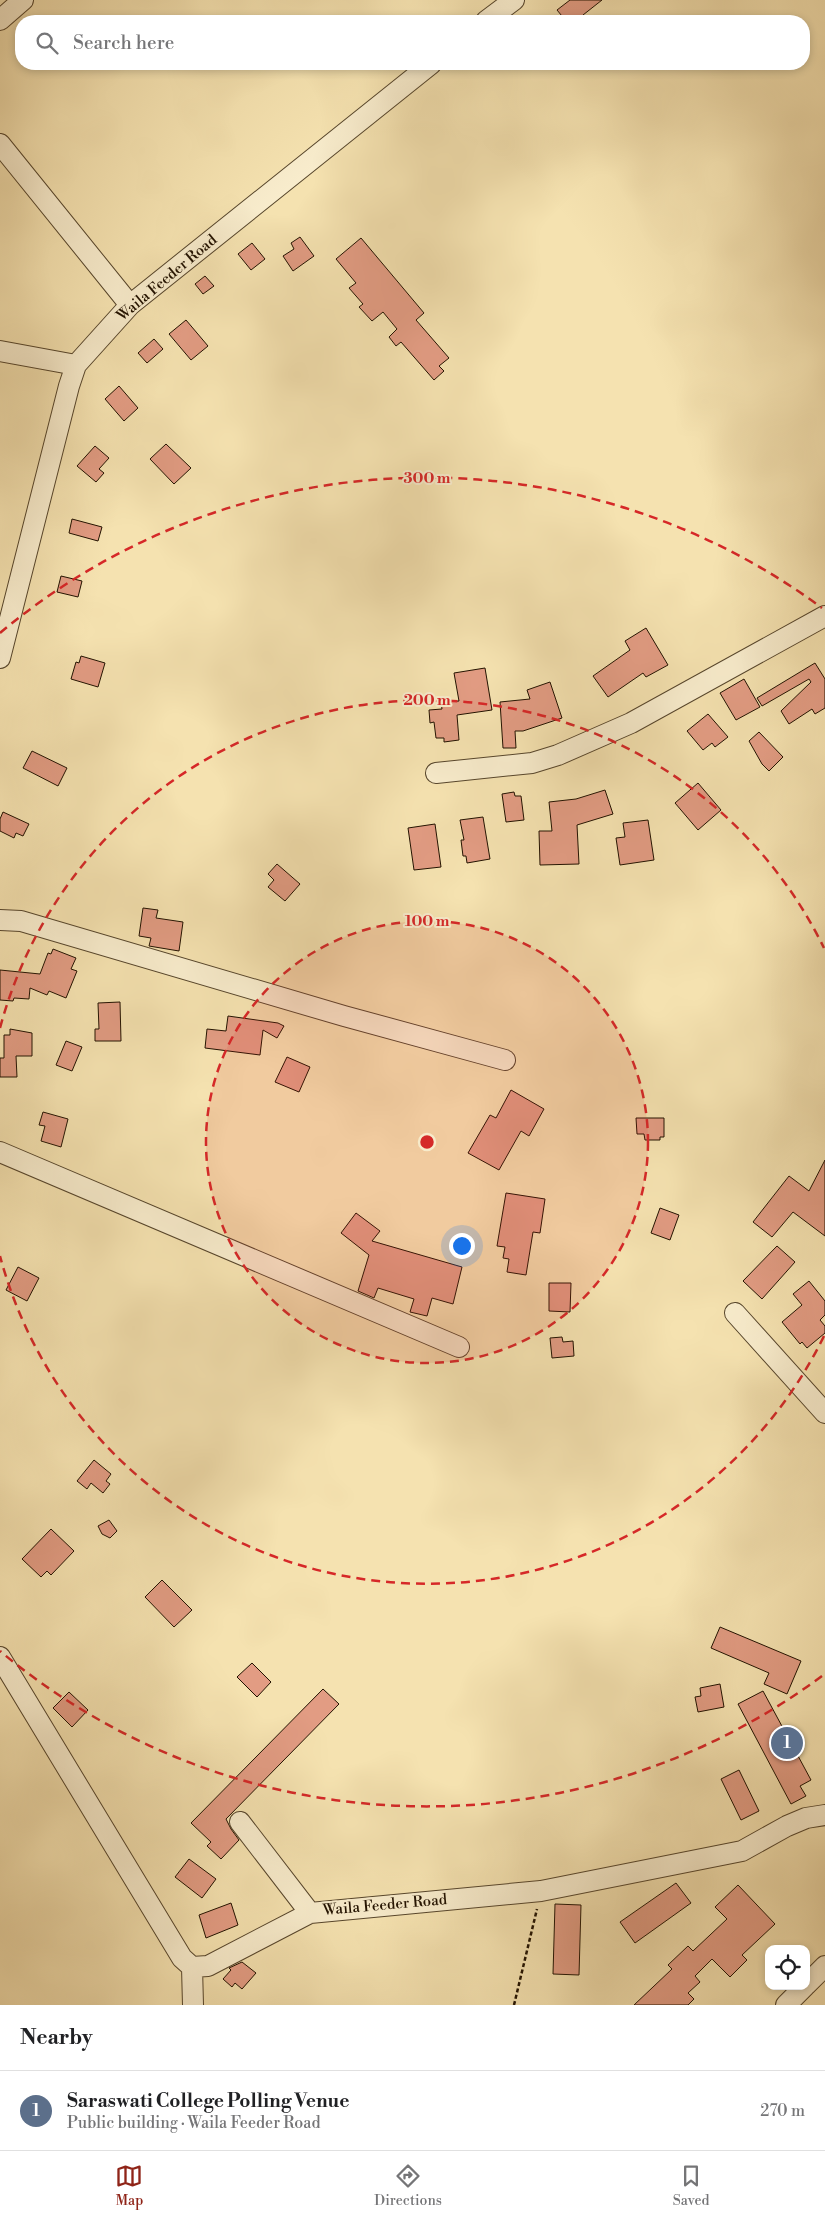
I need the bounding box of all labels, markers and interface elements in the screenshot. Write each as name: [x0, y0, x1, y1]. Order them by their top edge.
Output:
search box: [15, 15, 810, 70]
icon: search: [33, 29, 61, 57]
text: Search here: [73, 31, 174, 55]
street label: Waila Feeder Road: [112, 230, 221, 326]
text: 300 m: [404, 469, 451, 488]
text: 200 m: [403, 691, 451, 710]
text: 100 m: [405, 912, 450, 931]
centre of rings: [418, 1133, 436, 1151]
your location: [449, 1233, 475, 1259]
pin: 1: [771, 1724, 803, 1762]
street label: Waila Feeder Road: [321, 1890, 448, 1920]
map controls: [765, 1945, 810, 1990]
button: locate: [765, 1945, 810, 1990]
text: Nearby: [20, 2025, 93, 2051]
text: Saraswati College Polling Venue: [67, 2089, 349, 2113]
text: 1: [32, 2101, 40, 2121]
text: 270 m: [760, 2101, 805, 2121]
text: Public building · Waila Feeder Road: [67, 2113, 320, 2133]
tab: Map: [115, 2162, 143, 2210]
tab: Directions: [374, 2162, 442, 2210]
tab: Saved: [673, 2162, 710, 2210]

